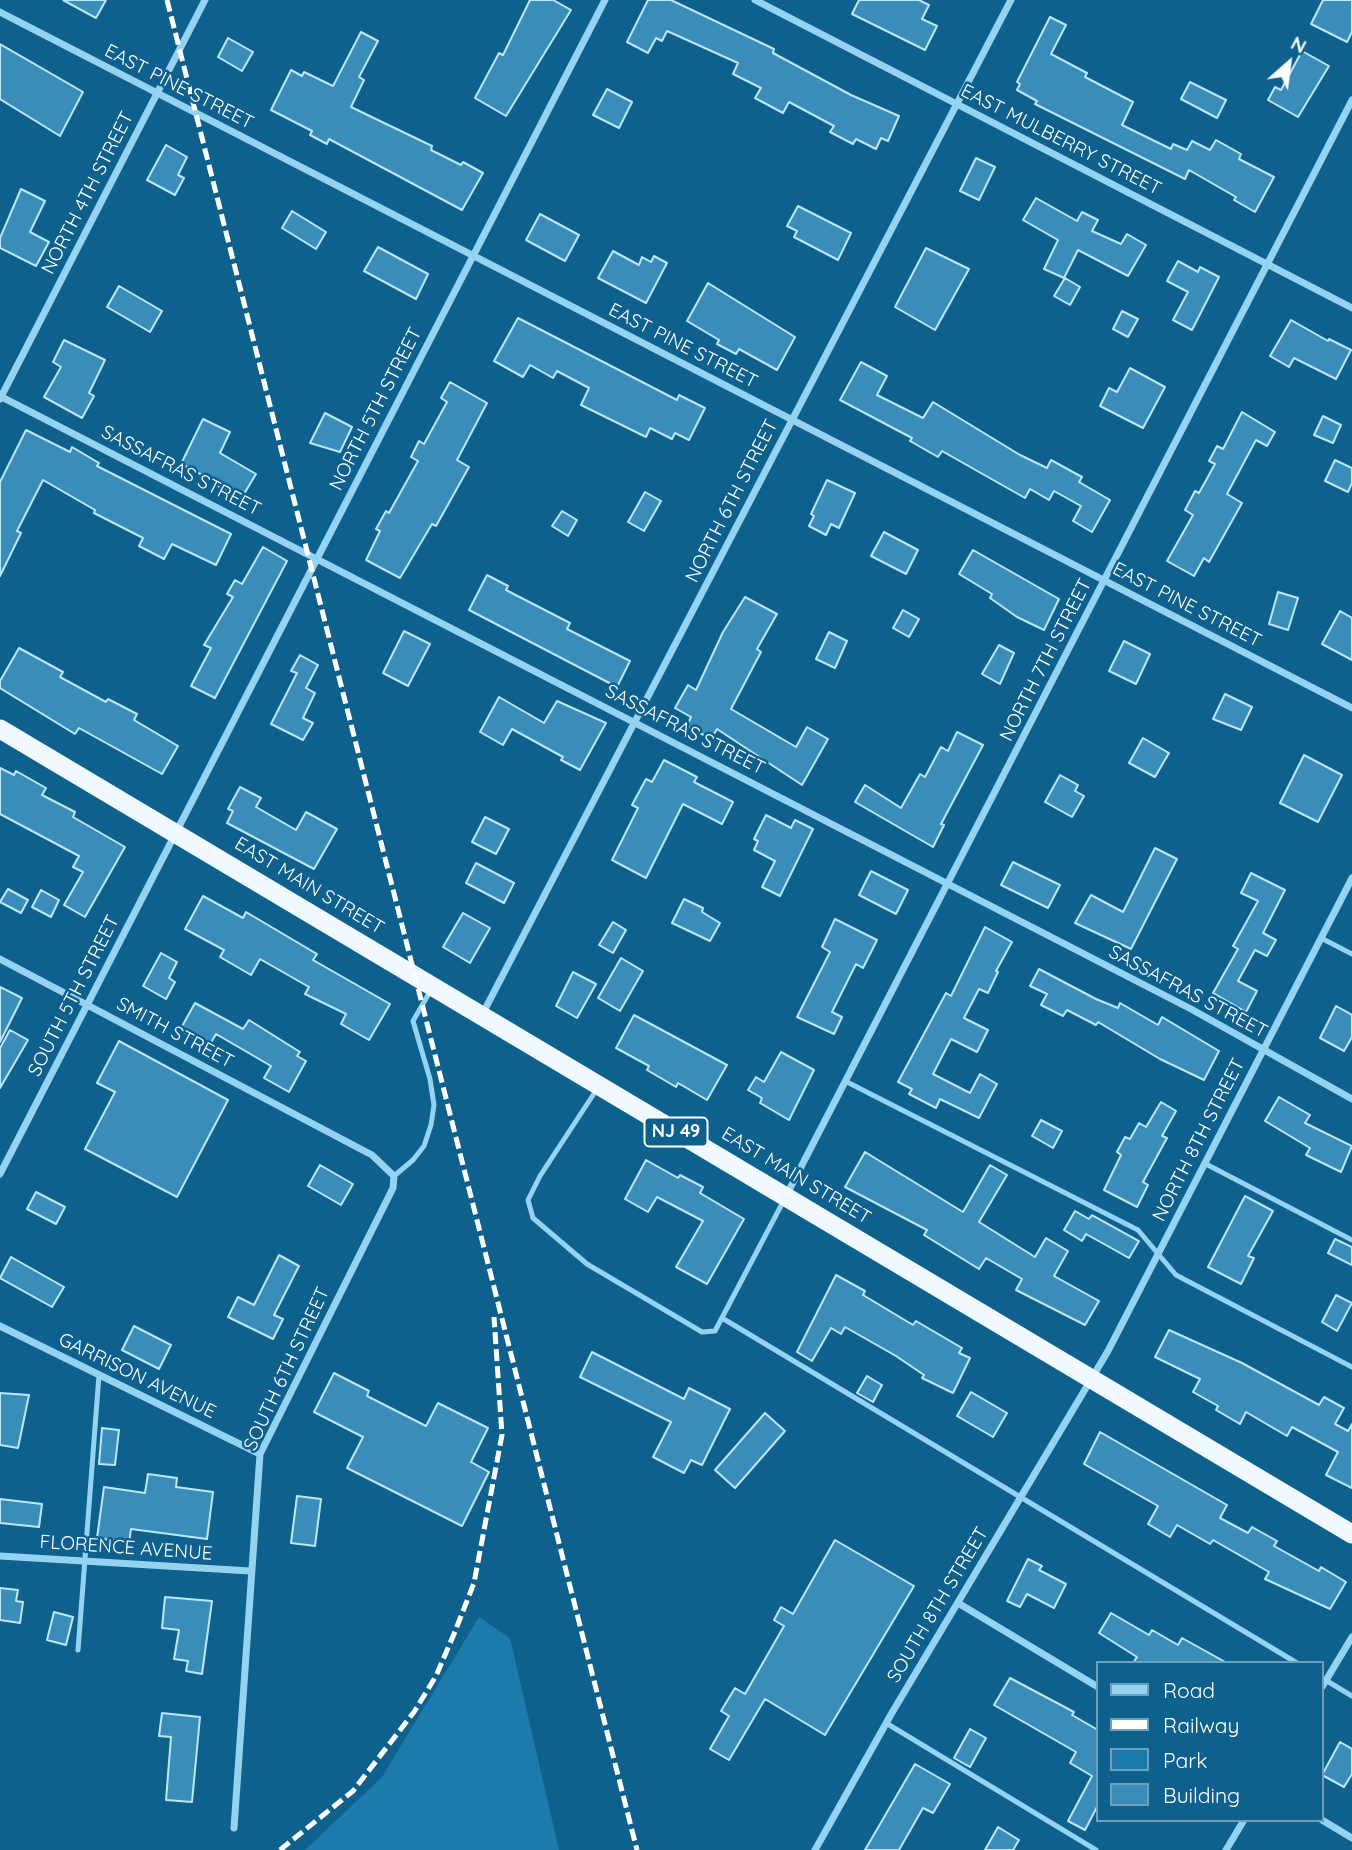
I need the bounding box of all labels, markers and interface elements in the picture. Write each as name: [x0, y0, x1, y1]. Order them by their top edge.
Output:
north arrow: [1254, 28, 1324, 98]
text: N: [1287, 31, 1311, 58]
street label: EAST PINE STREET: [101, 40, 257, 134]
street label: EAST MULBERRY STREET: [957, 79, 1165, 201]
street label: NORTH 4TH STREET: [37, 108, 139, 278]
street label: EAST PINE STREET: [605, 299, 761, 393]
street label: NORTH 5TH STREET: [325, 324, 427, 494]
street label: NORTH 6TH STREET: [681, 416, 783, 586]
street label: SASSAFRAS STREET: [97, 421, 265, 521]
street label: EAST PINE STREET: [1109, 558, 1265, 652]
street label: NORTH 7TH STREET: [995, 575, 1097, 745]
street label: SASSAFRAS STREET: [601, 680, 769, 780]
street label: EAST MAIN STREET: [230, 832, 388, 940]
street label: SOUTH 5TH STREET: [23, 912, 125, 1080]
street label: SASSAFRAS STREET: [1105, 941, 1271, 1043]
street label: SMITH STREET: [113, 993, 237, 1073]
street label: NORTH 8TH STREET: [1148, 1055, 1250, 1225]
road number: NJ 49: [644, 1118, 708, 1147]
street label: EAST MAIN STREET: [717, 1122, 875, 1230]
street label: SOUTH 6TH STREET: [239, 1284, 335, 1454]
street label: GARRISON AVENUE: [55, 1328, 219, 1424]
street label: SOUTH 8TH STREET: [882, 1523, 994, 1687]
street label: FLORENCE AVENUE: [39, 1531, 213, 1565]
legend: [1096, 1661, 1324, 1822]
text: Road: [1163, 1677, 1215, 1703]
text: Railway: [1163, 1712, 1239, 1738]
text: Park: [1163, 1747, 1207, 1773]
text: Building: [1163, 1782, 1240, 1808]

